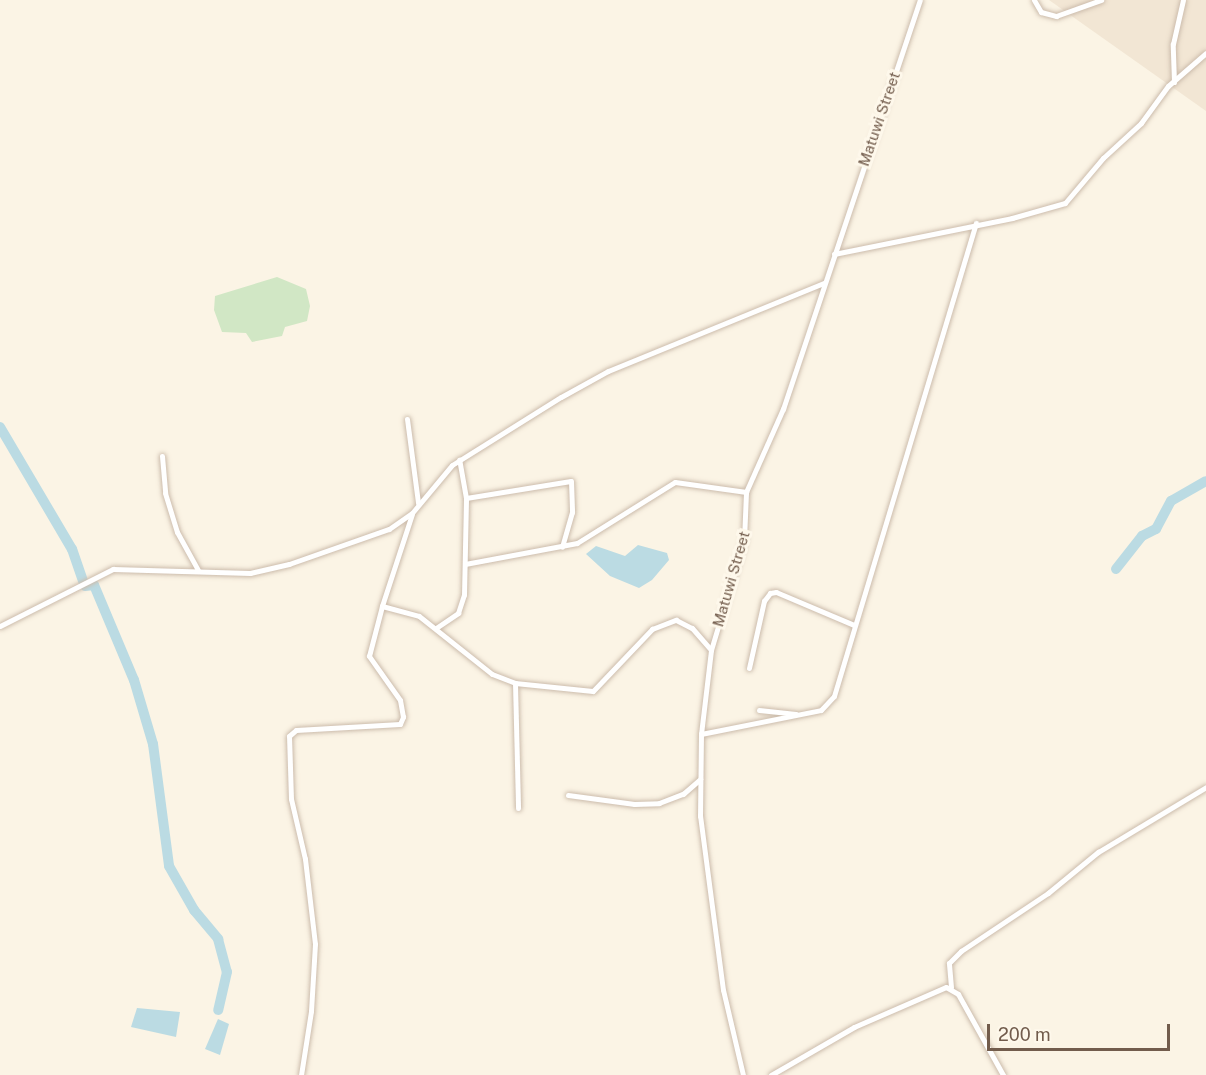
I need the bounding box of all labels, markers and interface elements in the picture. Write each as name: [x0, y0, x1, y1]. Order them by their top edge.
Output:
street label: Matuwi Street: [854, 69, 904, 169]
street label: Matuwi Street: [709, 529, 753, 629]
scale bar: [990, 1012, 1173, 1050]
text: 200 m: [998, 1024, 1051, 1045]

